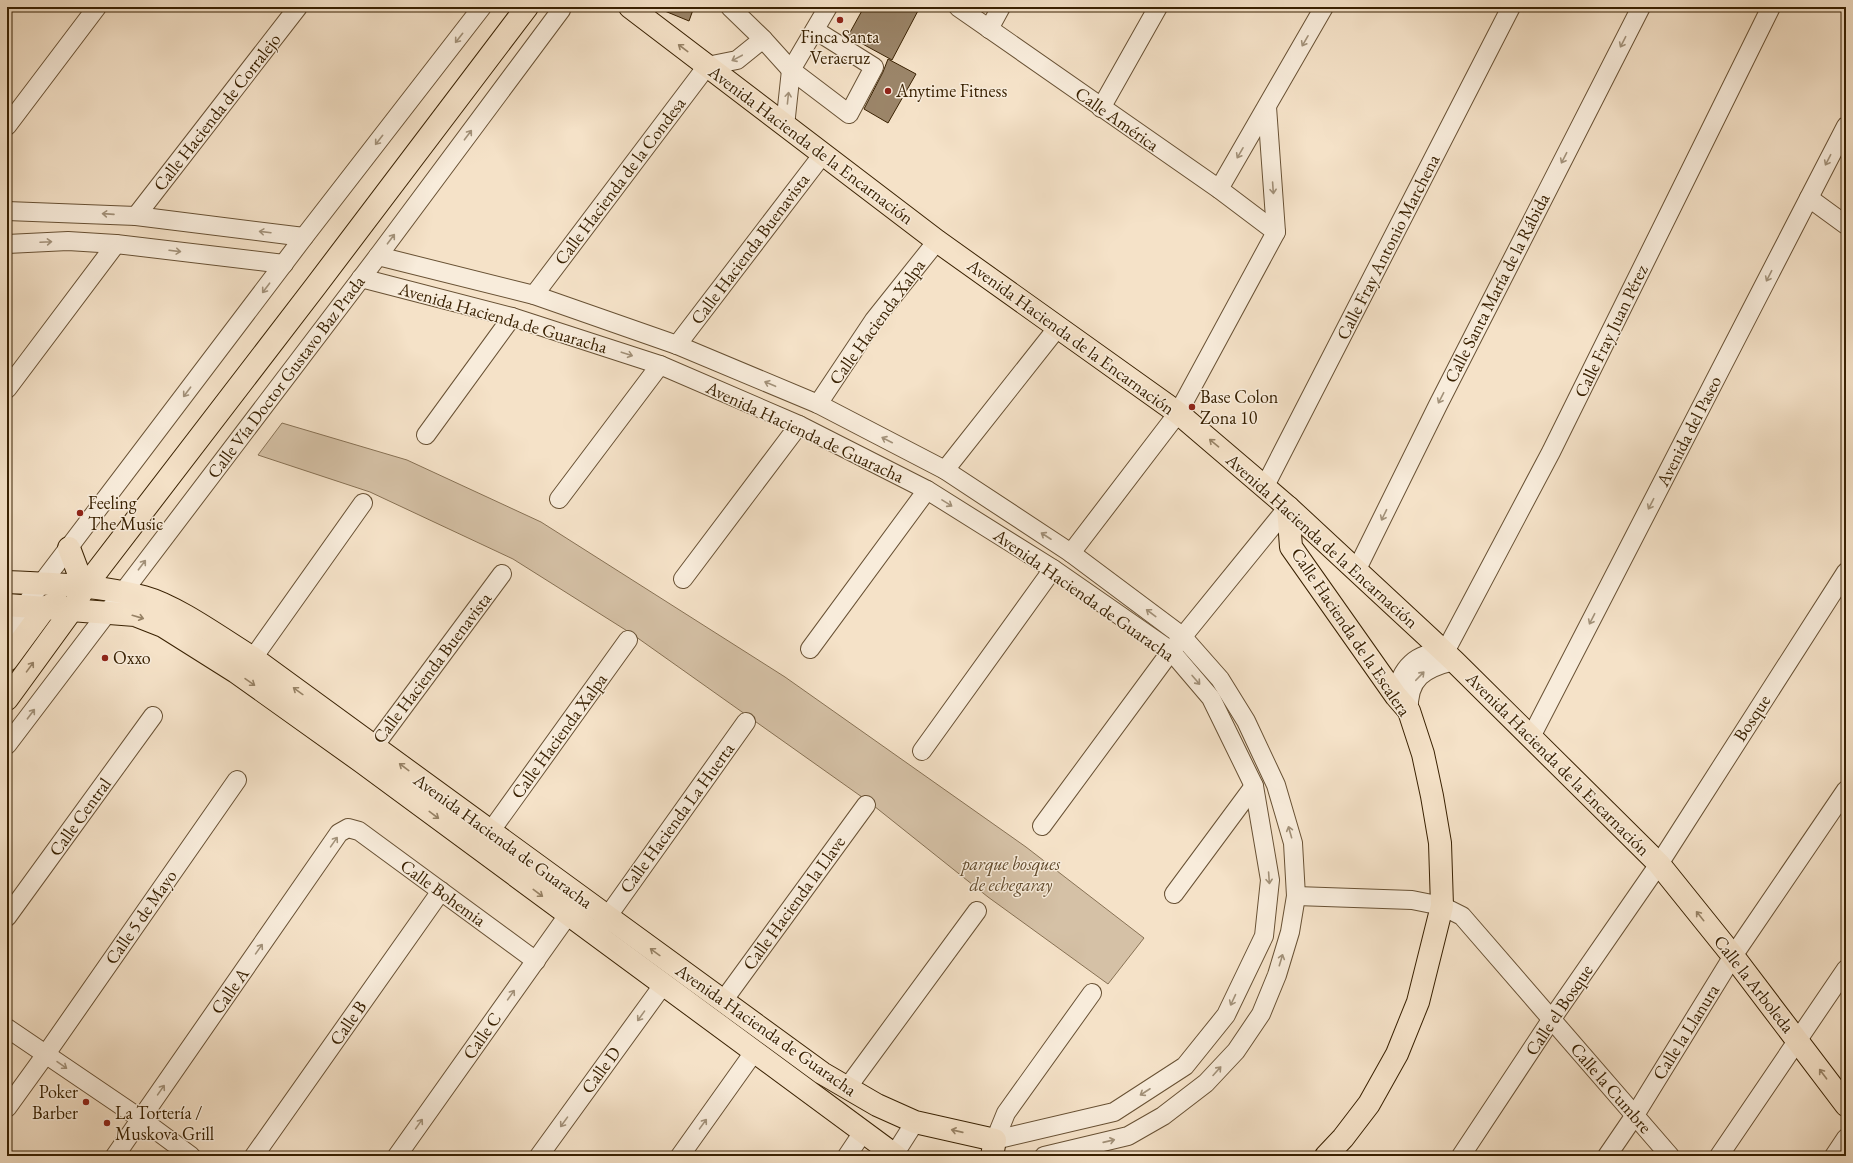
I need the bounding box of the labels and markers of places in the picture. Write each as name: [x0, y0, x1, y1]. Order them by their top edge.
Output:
marker: Finca Santa Veracruz: [835, 15, 845, 25]
place label: Finca Santa Veracruz: [801, 25, 880, 69]
place label: Anytime Fitness: [895, 79, 1007, 102]
marker: Anytime Fitness: [883, 86, 893, 96]
place label: Base Colon Zona 10: [1200, 385, 1279, 429]
marker: Base Colon Zona 10: [1187, 402, 1197, 412]
place label: Feeling The Music: [88, 491, 163, 535]
marker: Feeling The Music: [75, 508, 85, 518]
place label: Oxxo: [113, 646, 151, 669]
marker: Oxxo: [100, 653, 110, 663]
place label: Poker Barber: [32, 1080, 78, 1124]
marker: Poker Barber: [81, 1097, 91, 1107]
place label: La Tortería / Muskova Grill: [115, 1101, 214, 1145]
marker: La Tortería / Muskova Grill: [102, 1118, 112, 1128]

